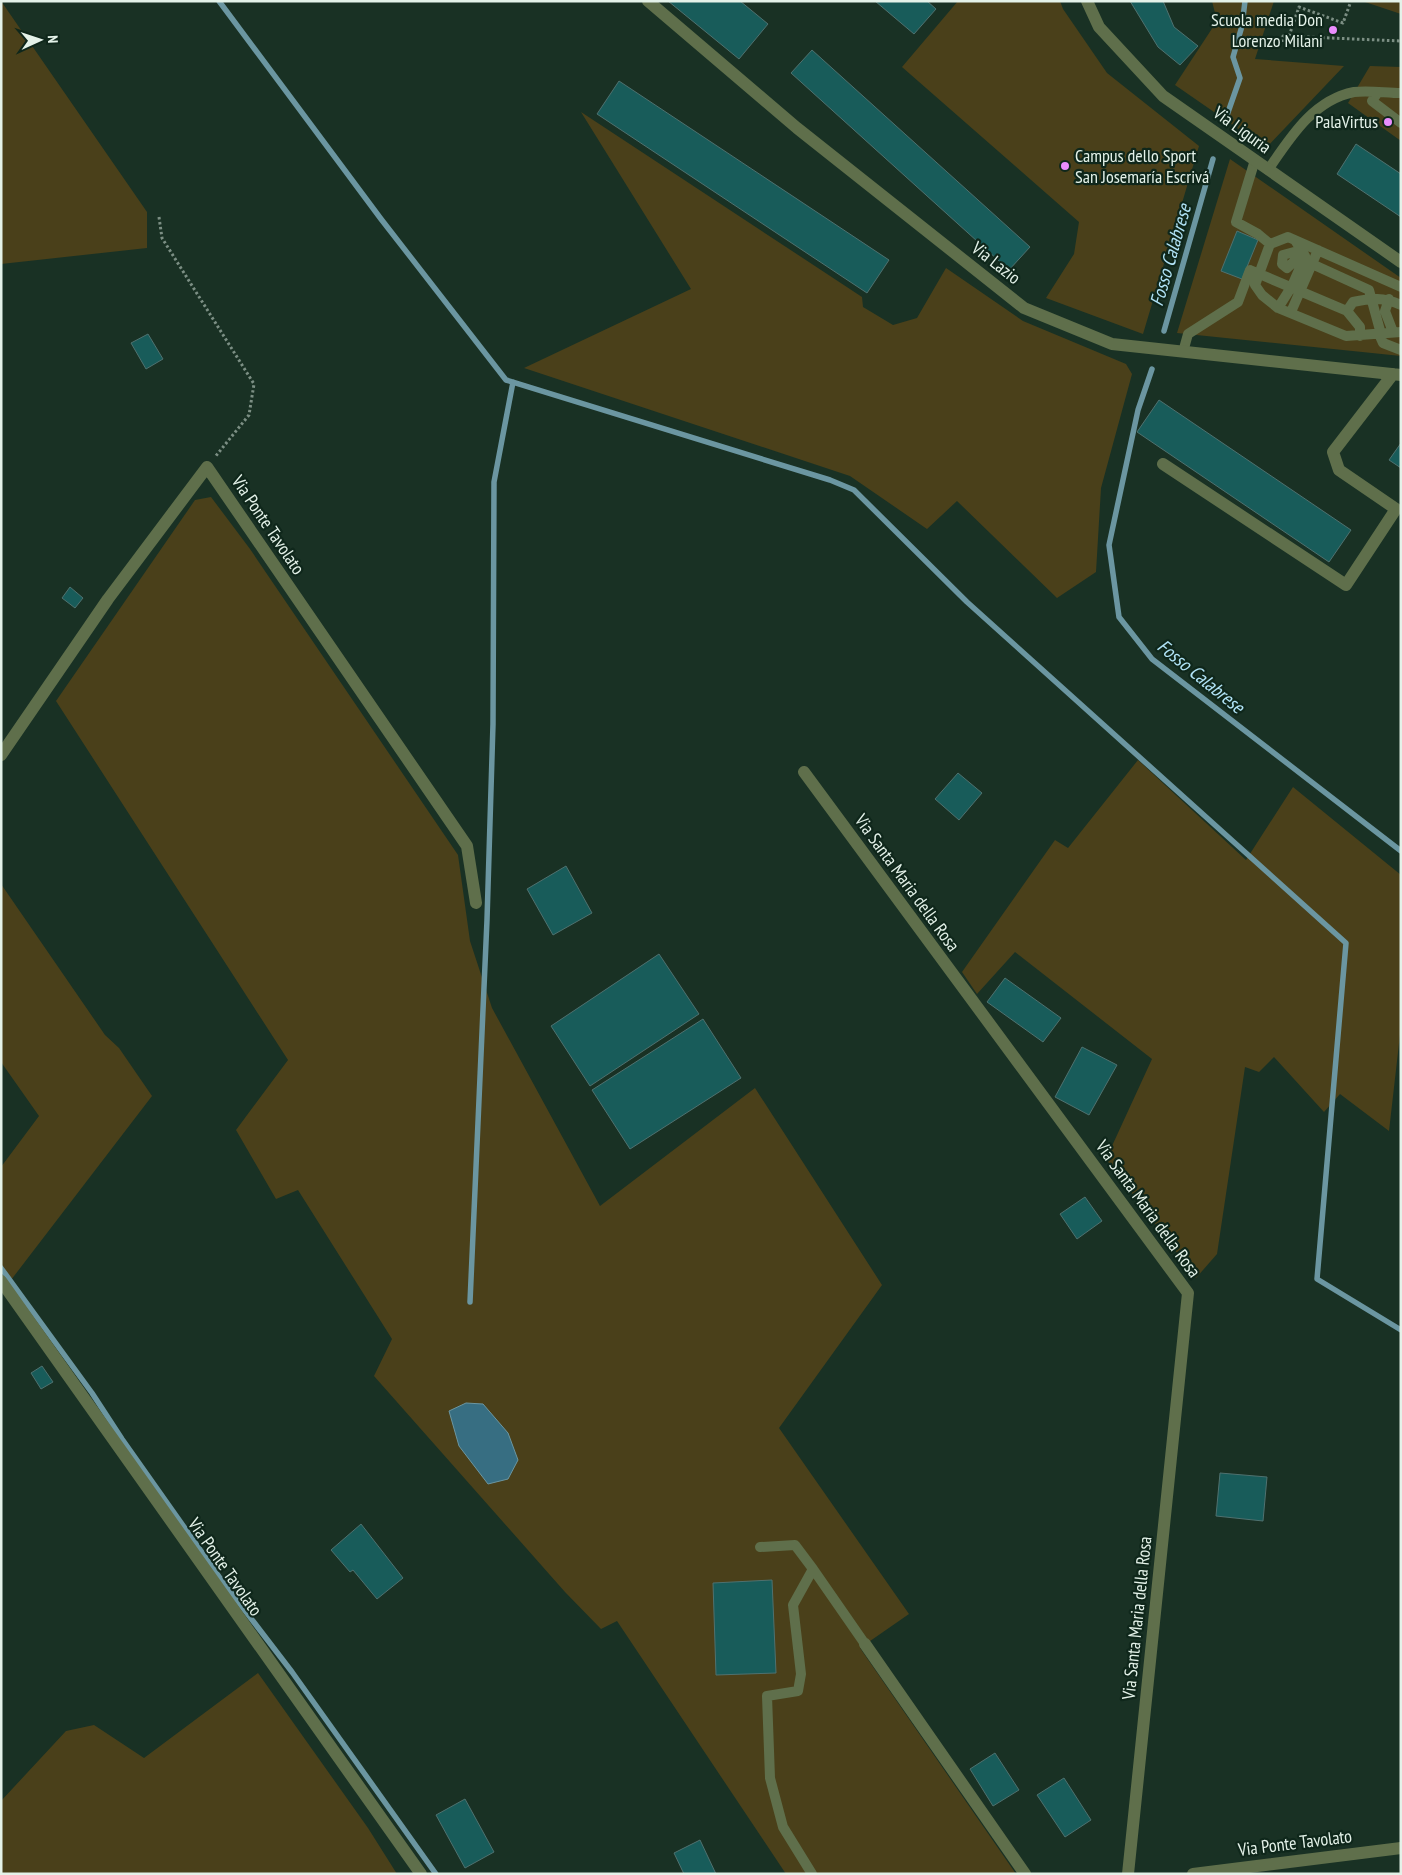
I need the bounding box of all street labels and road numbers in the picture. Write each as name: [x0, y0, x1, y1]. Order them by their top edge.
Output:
street label: Via Liguria: [1208, 100, 1276, 158]
street label: Via Lazio: [966, 236, 1026, 289]
street label: Via Ponte Tavolato: [226, 470, 310, 579]
street label: Via Santa Maria della Rosa: [849, 809, 965, 956]
street label: Via Santa Maria della Rosa: [1090, 1135, 1206, 1282]
street label: Via Ponte Tavolato: [183, 1512, 268, 1620]
street label: Via Santa Maria della Rosa: [1116, 1535, 1157, 1702]
street label: Via Ponte Tavolato: [1236, 1824, 1353, 1861]

